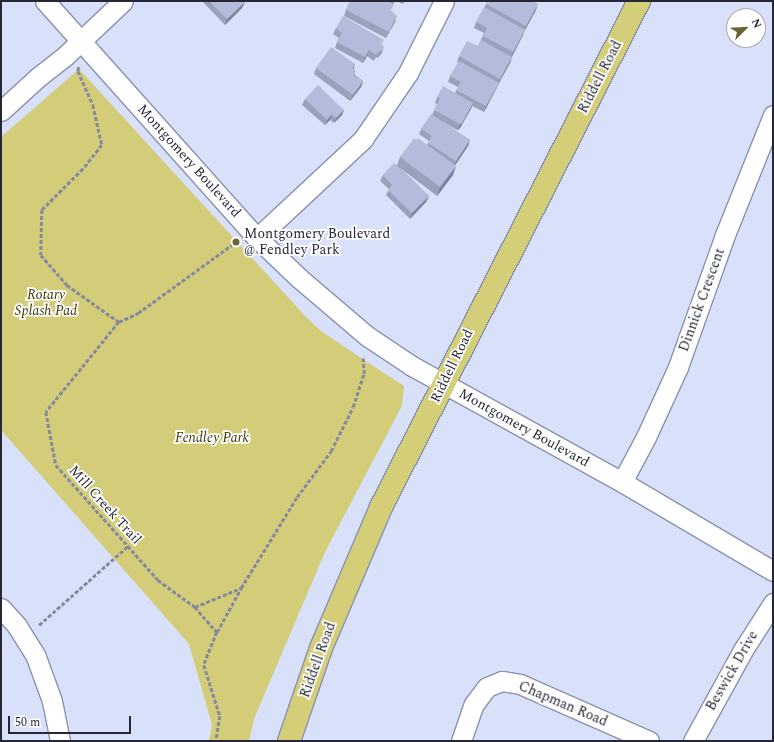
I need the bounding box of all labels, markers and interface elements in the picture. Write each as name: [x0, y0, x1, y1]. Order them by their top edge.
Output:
north arrow: [726, 8, 766, 48]
text: N: [747, 16, 766, 31]
street label: Riddell Road: [575, 38, 625, 116]
street label: Montgomery Boulevard: [134, 101, 244, 221]
place label: Montgomery Boulevard @ Fendley Park: [244, 226, 390, 258]
marker: Montgomery Boulevard @ Fendley Park: [231, 237, 241, 247]
street label: Dinnick Crescent: [675, 246, 729, 354]
park label: Rotary Splash Pad: [15, 287, 77, 320]
street label: Riddell Road: [427, 327, 477, 405]
street label: Montgomery Boulevard: [456, 385, 592, 471]
park label: Fendley Park: [175, 430, 249, 446]
street label: Mill Creek Trail: [65, 462, 145, 548]
street label: Riddell Road: [297, 620, 339, 700]
street label: Beswick Drive: [702, 628, 762, 714]
street label: Chapman Road: [516, 678, 610, 730]
scale bar: [10, 708, 133, 734]
text: 50 m: [15, 713, 40, 732]

